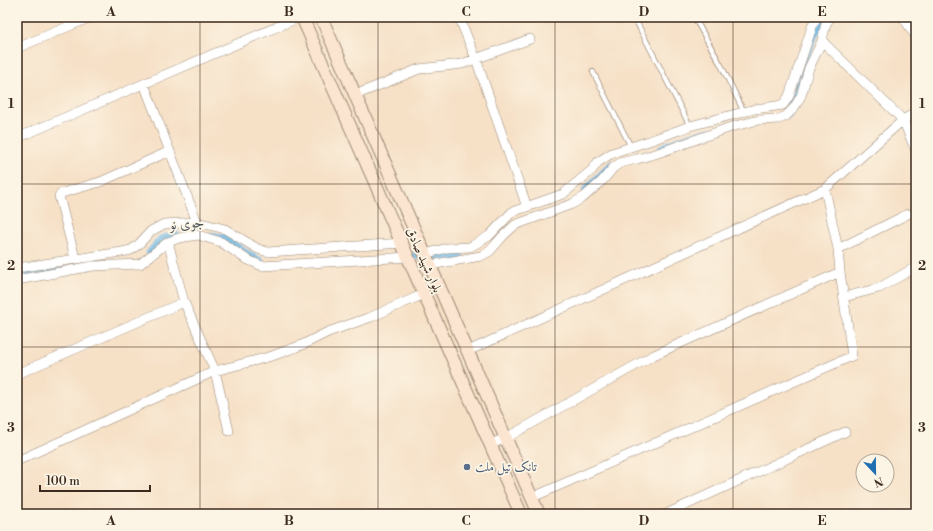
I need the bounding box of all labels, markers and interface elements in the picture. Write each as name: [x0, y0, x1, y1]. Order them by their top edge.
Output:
text: A: [105, 4, 116, 20]
text: B: [284, 4, 294, 20]
text: C: [461, 4, 471, 20]
text: D: [639, 4, 649, 20]
text: E: [817, 4, 827, 20]
text: 1: [8, 96, 15, 112]
text: 1: [919, 96, 926, 112]
water label: جوی نو: [168, 214, 205, 234]
street label: بلوار شهید صادق: [402, 225, 446, 295]
text: 2: [7, 258, 15, 274]
text: 2: [918, 258, 926, 274]
text: 3: [7, 420, 15, 436]
text: 3: [918, 420, 926, 436]
north arrow: [855, 453, 895, 493]
place label: تانک تیل ملت: [475, 459, 537, 476]
marker: تانک تیل ملت: [462, 462, 472, 472]
scale bar: [40, 467, 150, 493]
text: N: [871, 473, 885, 490]
text: 100 m: [46, 474, 80, 489]
text: A: [105, 513, 116, 529]
text: B: [284, 513, 294, 529]
text: C: [461, 513, 471, 529]
text: D: [639, 513, 649, 529]
text: E: [817, 513, 827, 529]

